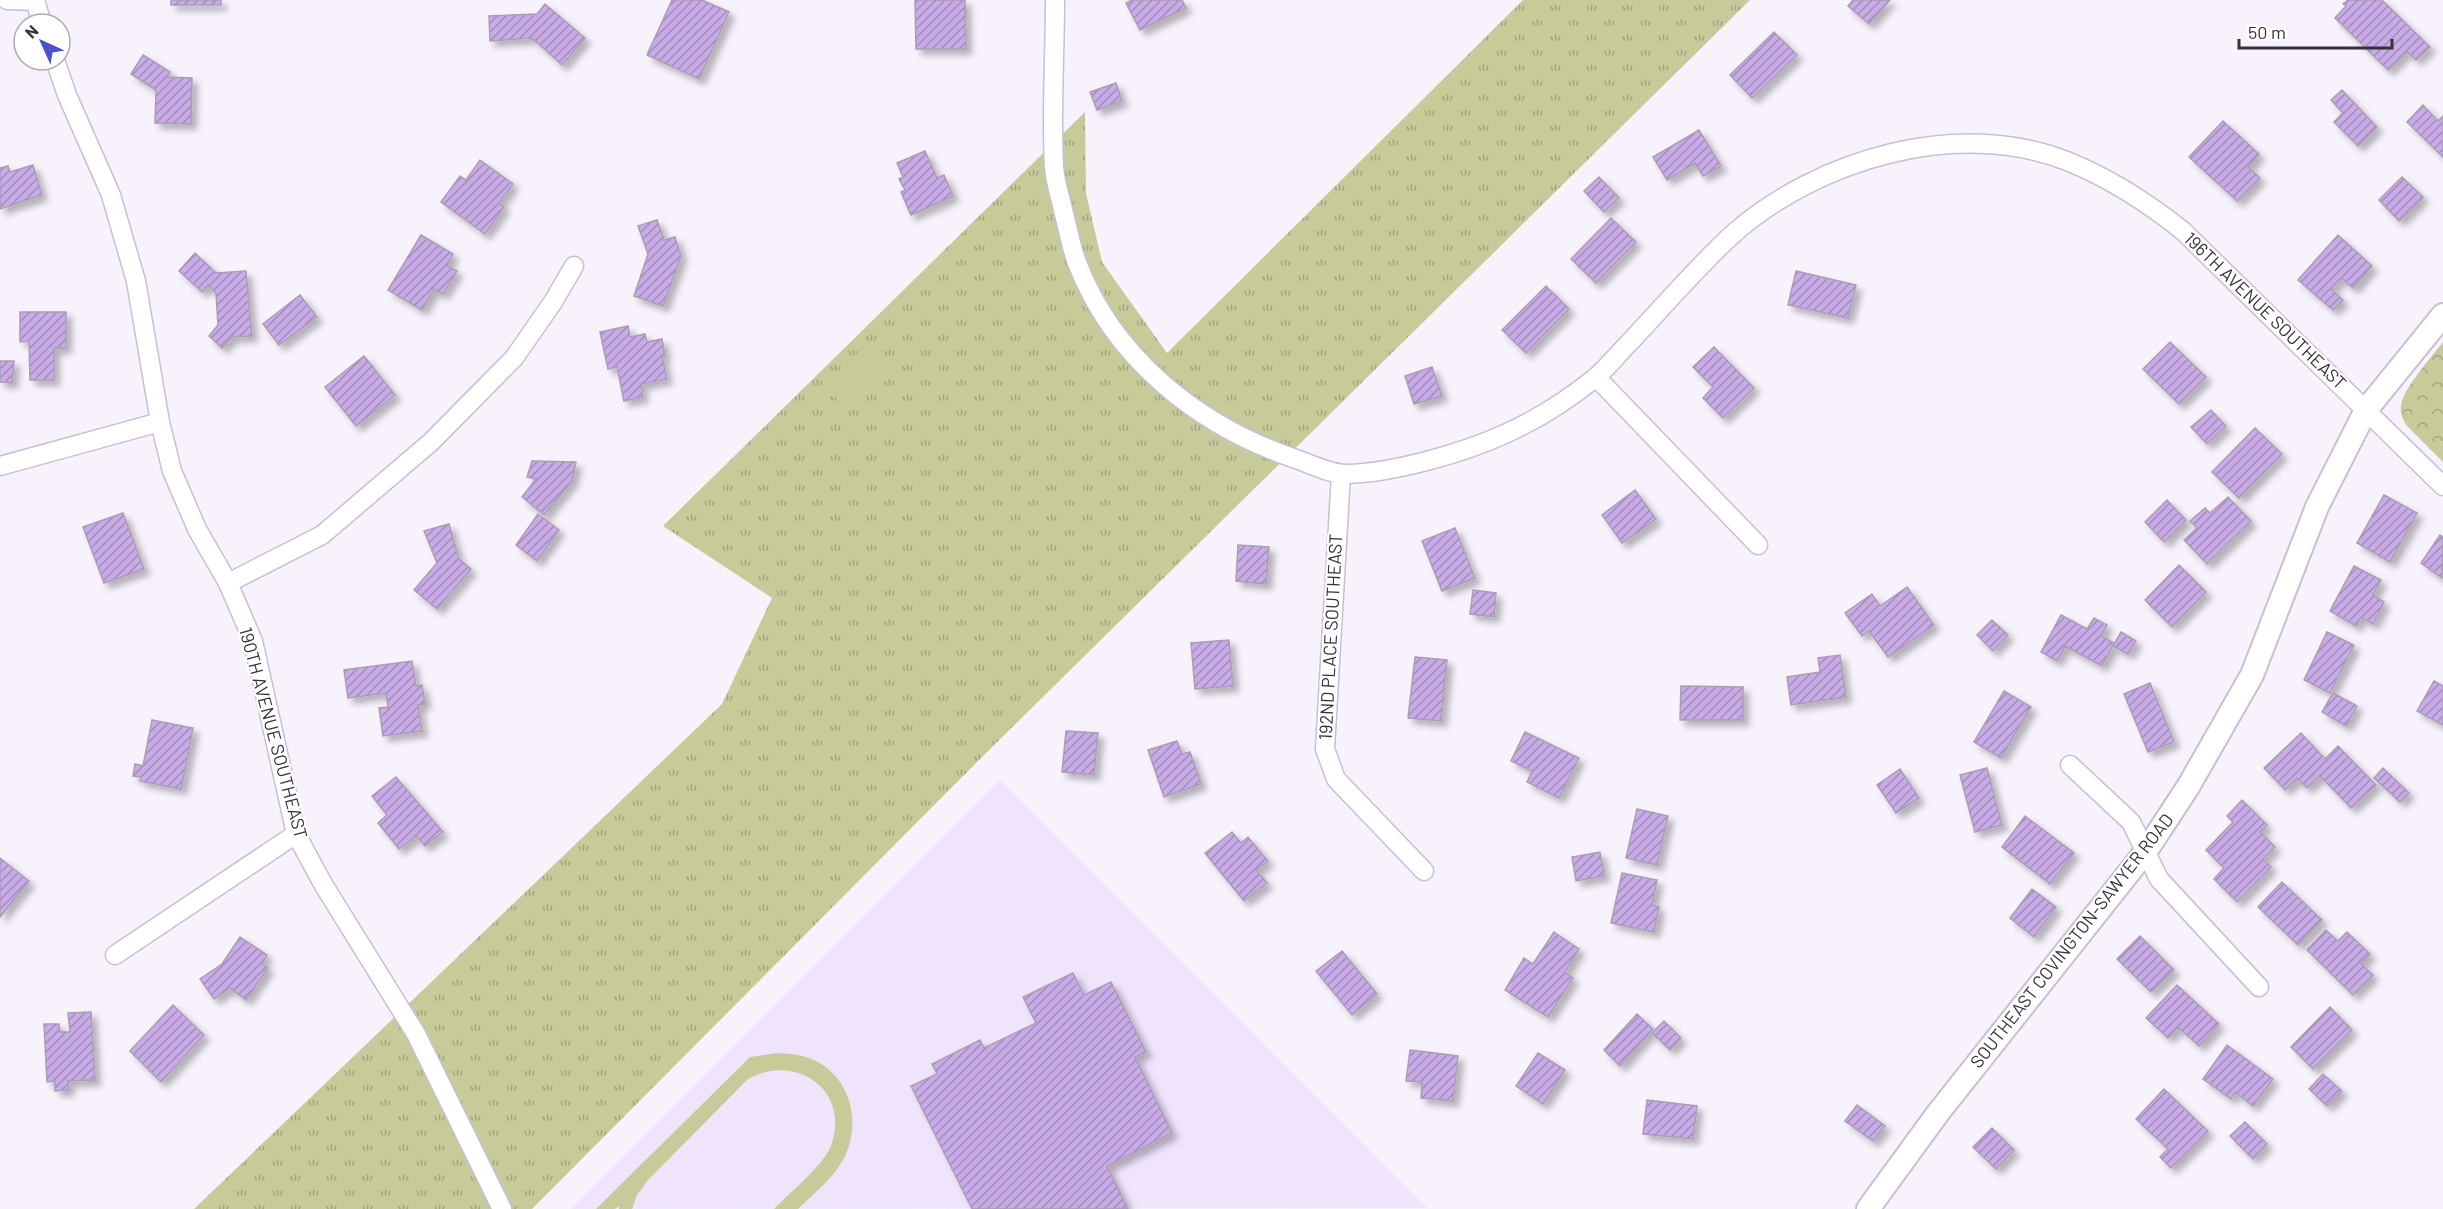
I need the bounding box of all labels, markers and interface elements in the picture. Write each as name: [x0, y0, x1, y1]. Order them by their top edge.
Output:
north arrow: [12, 12, 72, 72]
scale bar: [2239, 12, 2392, 50]
text: N: [21, 21, 42, 42]
text: 50 m: [2248, 21, 2286, 43]
street label: 196TH AVENUE SOUTHEAST: [2180, 227, 2351, 394]
street label: 192ND PLACE SOUTHEAST: [1314, 533, 1346, 741]
street label: 190TH AVENUE SOUTHEAST: [235, 625, 313, 841]
street label: SOUTHEAST COVINGTON-SAWYER ROAD: [1965, 809, 2177, 1072]

